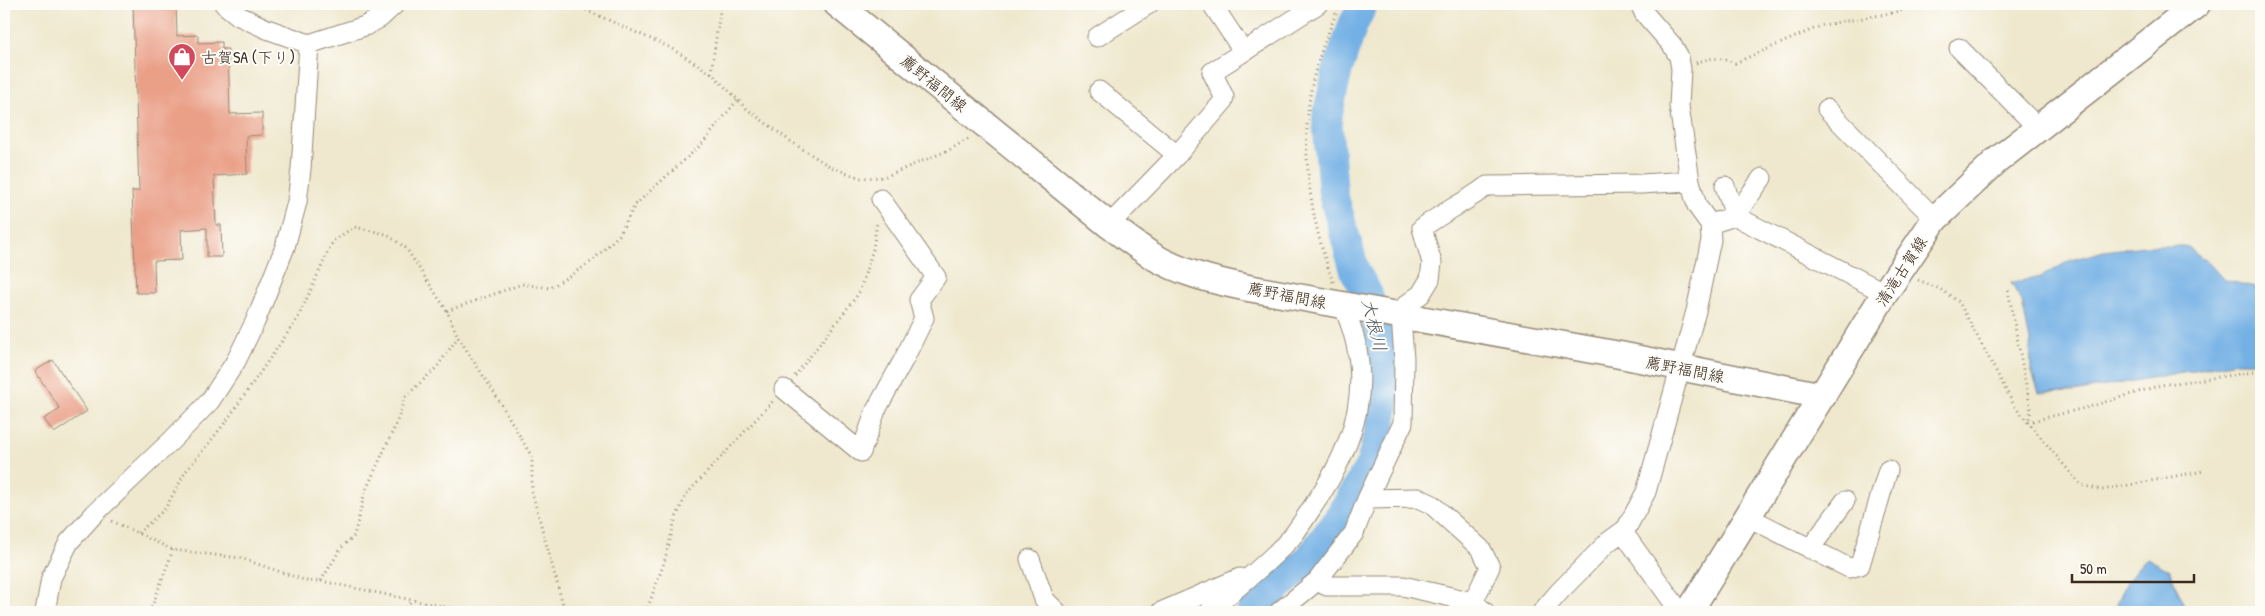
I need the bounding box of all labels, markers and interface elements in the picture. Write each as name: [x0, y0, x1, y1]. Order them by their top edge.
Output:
shop icon: 古賀SA (下り): [167, 42, 197, 81]
place label: 古賀SA (下り): [201, 46, 295, 68]
street label: 薦野福間線: [896, 49, 972, 117]
street label: 清滝古賀線: [1870, 231, 1932, 311]
street label: 薦野福間線: [1246, 277, 1328, 313]
water label: 大根川: [1356, 296, 1393, 354]
street label: 薦野福間線: [1644, 351, 1726, 387]
scale bar: [2072, 551, 2195, 583]
text: 50 m: [2080, 558, 2107, 579]

